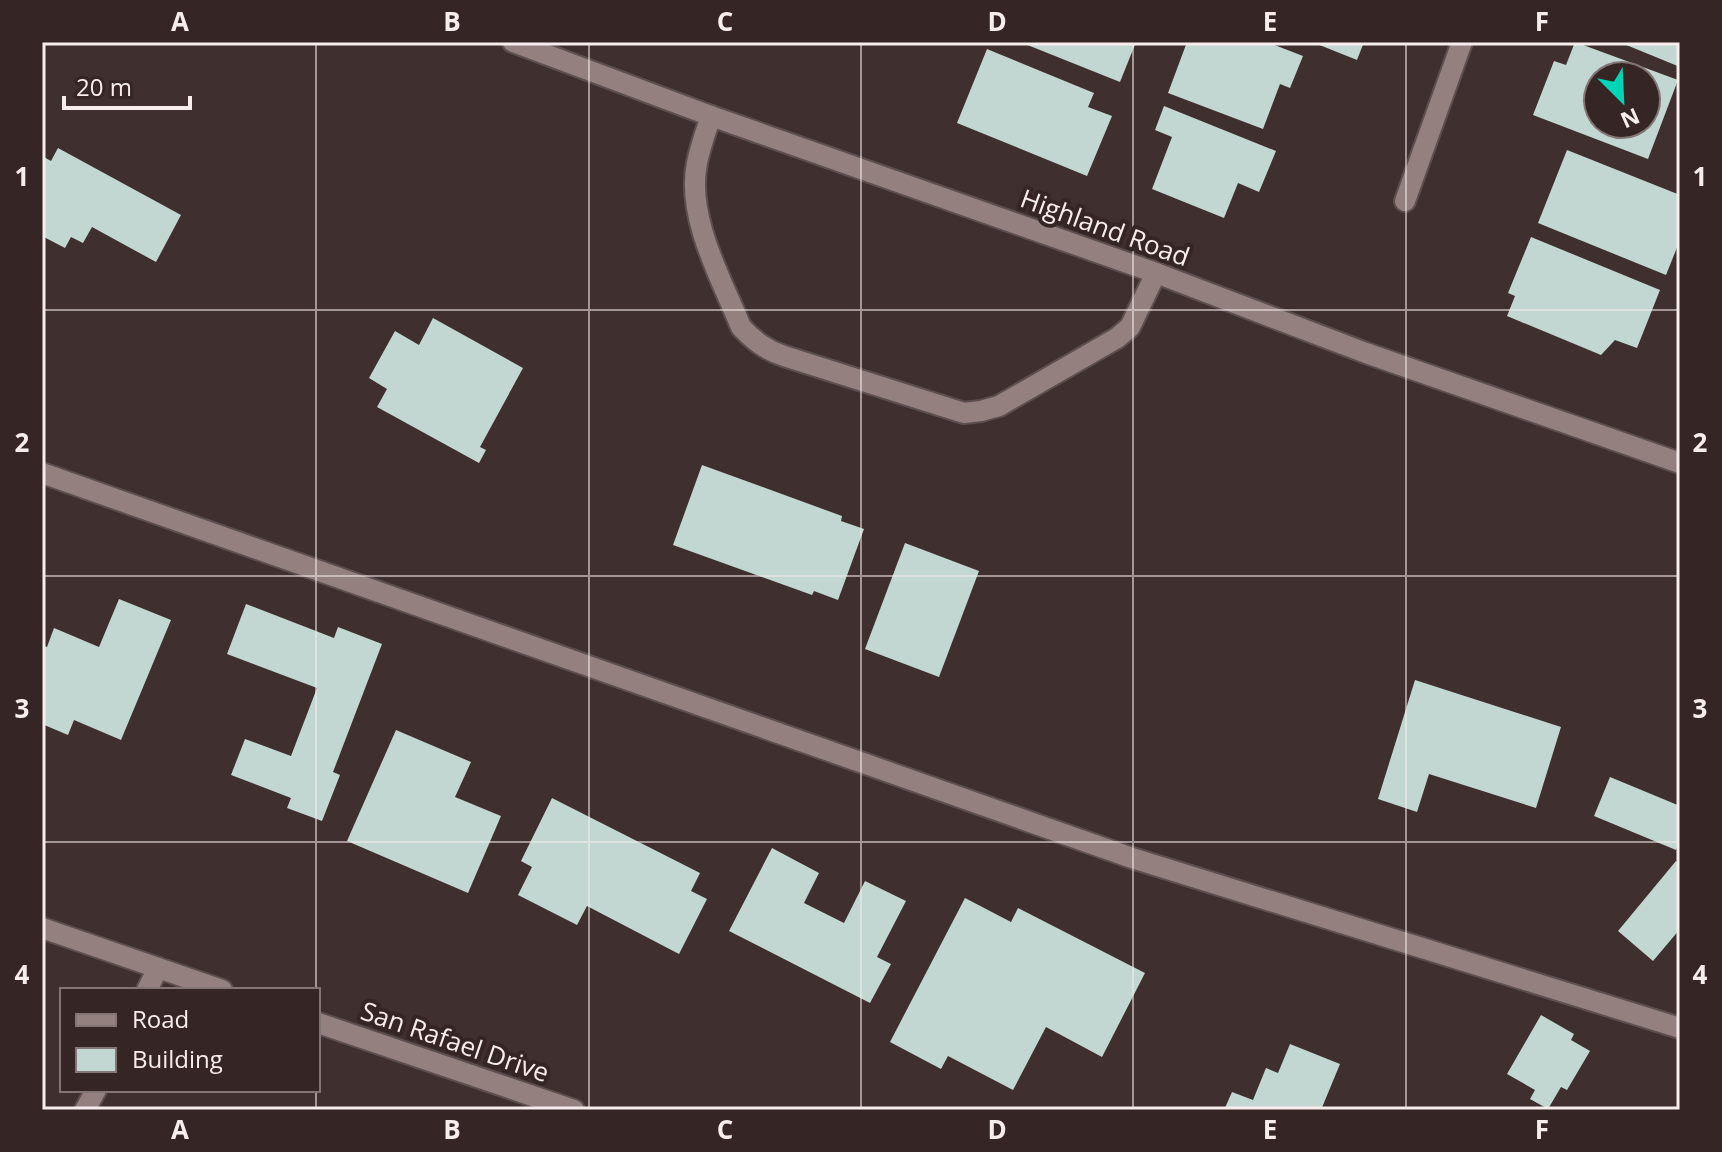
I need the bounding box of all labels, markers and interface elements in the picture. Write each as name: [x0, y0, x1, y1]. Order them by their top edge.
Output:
text: A: [171, 3, 189, 39]
text: B: [443, 3, 461, 39]
text: C: [717, 3, 733, 39]
text: D: [987, 3, 1007, 39]
text: E: [1263, 3, 1277, 39]
text: F: [1535, 3, 1549, 39]
scale bar: [64, 60, 190, 110]
north arrow: [1582, 60, 1662, 140]
text: 20 m: [76, 70, 132, 103]
text: N: [1616, 102, 1645, 137]
text: 1: [15, 158, 29, 194]
text: 1: [1693, 158, 1707, 194]
street label: Highland Road: [1016, 180, 1195, 274]
text: 2: [15, 424, 30, 460]
text: 2: [1693, 424, 1708, 460]
text: 3: [15, 690, 29, 726]
text: 3: [1693, 690, 1707, 726]
text: 4: [15, 956, 30, 992]
text: 4: [1693, 956, 1708, 992]
legend: [60, 988, 320, 1092]
street label: San Rafael Drive: [356, 992, 554, 1090]
text: Road: [132, 1002, 189, 1035]
text: Building: [132, 1042, 223, 1075]
text: A: [171, 1111, 189, 1147]
text: B: [443, 1111, 461, 1147]
text: C: [717, 1111, 733, 1147]
text: D: [987, 1111, 1007, 1147]
text: E: [1263, 1111, 1277, 1147]
text: F: [1535, 1111, 1549, 1147]

